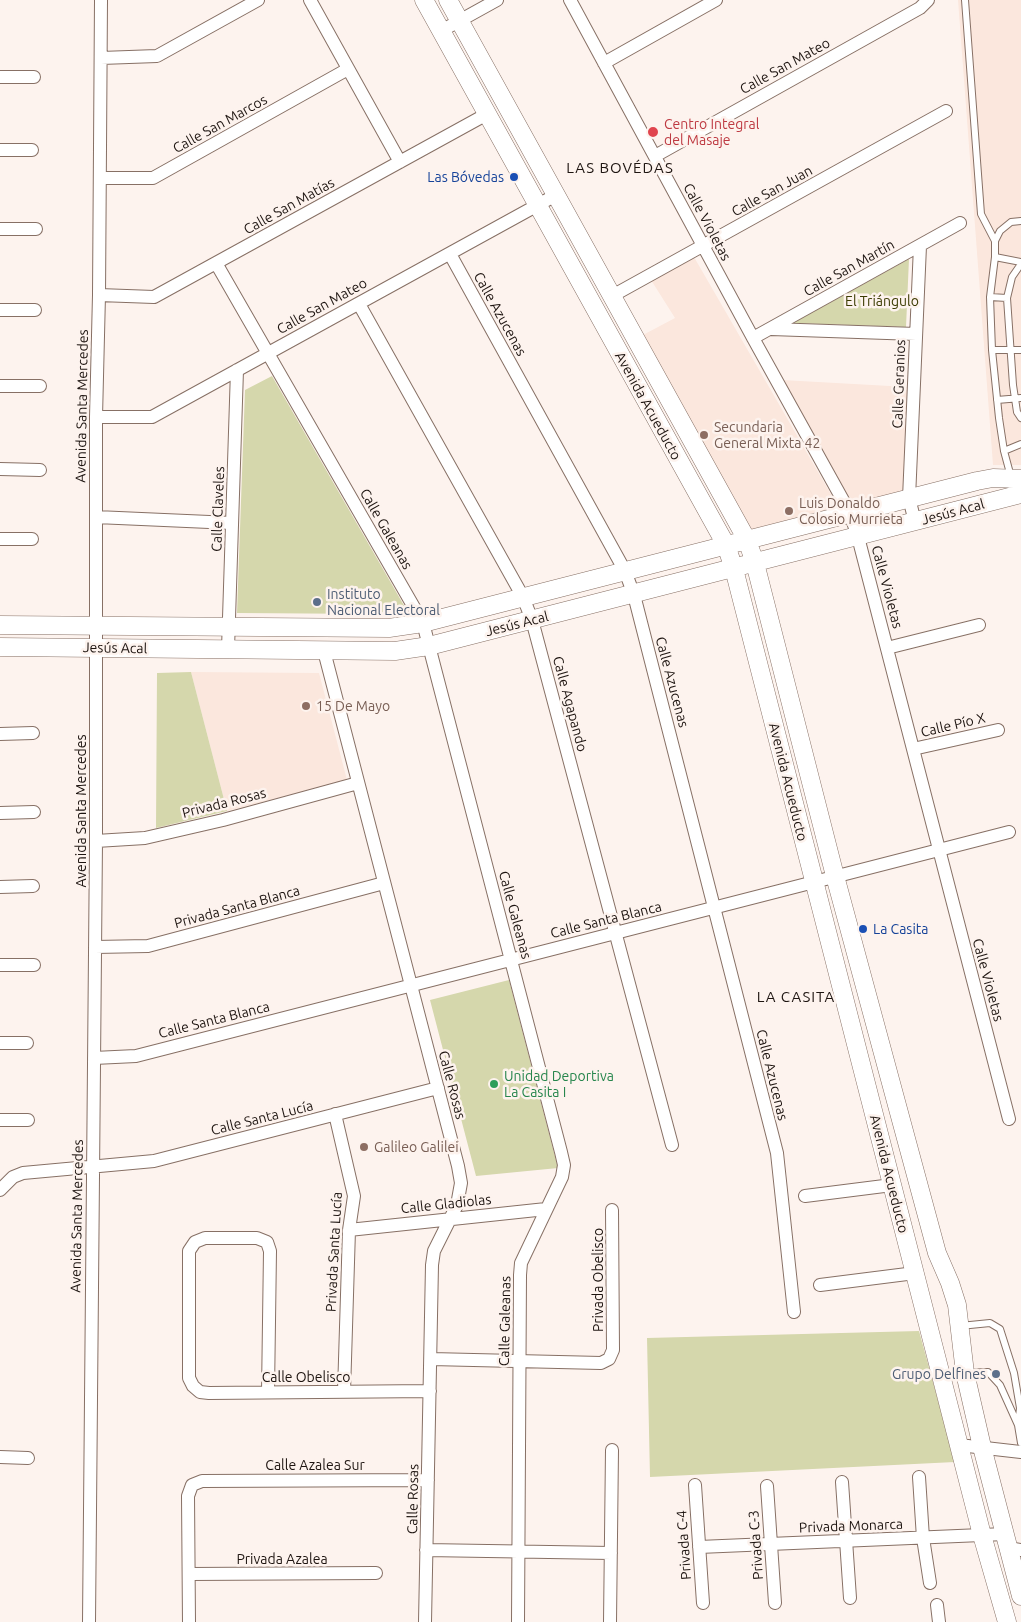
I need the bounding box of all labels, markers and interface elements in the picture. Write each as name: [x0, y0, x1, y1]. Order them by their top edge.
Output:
street label: Calle San Mateo: [737, 34, 833, 98]
street label: Calle San Marcos: [170, 91, 270, 157]
place label: Centro Integral del Masaje: [664, 116, 759, 148]
marker: Centro Integral del Masaje: [646, 125, 660, 139]
district label: LAS BOVÉDAS: [565, 159, 675, 177]
street label: Calle San Juan: [729, 162, 815, 220]
place label: Las Bóvedas: [427, 169, 504, 185]
marker: Las Bóvedas: [508, 171, 520, 183]
street label: Calle San Matías: [241, 174, 337, 238]
street label: Calle Violetas: [680, 180, 734, 264]
street label: Calle San Martín: [801, 236, 897, 300]
street label: Calle Azucenas: [470, 269, 530, 359]
street label: Calle San Mateo: [274, 274, 370, 338]
park label: El Triángulo: [845, 293, 919, 309]
street label: Avenida Santa Mercedes: [72, 329, 92, 483]
street label: Calle Geranios: [889, 339, 909, 429]
street label: Avenida Acueducto: [611, 349, 685, 463]
place label: Secundaria General Mixta 42: [714, 419, 820, 452]
marker: Secundaria General Mixta 42: [698, 429, 710, 441]
street label: Calle Claveles: [208, 466, 228, 552]
street label: Calle Galeanas: [356, 486, 416, 572]
place label: Luis Donaldo Colosio Murrieta: [799, 495, 903, 528]
street label: Jesús Acal: [920, 496, 986, 528]
marker: Luis Donaldo Colosio Murrieta: [783, 505, 795, 517]
street label: Calle Violetas: [868, 544, 906, 630]
place label: Instituto Nacional Electoral: [327, 586, 440, 618]
marker: Instituto Nacional Electoral: [311, 596, 323, 608]
street label: Jesús Acal: [484, 608, 550, 640]
street label: Calle Azucenas: [652, 635, 692, 729]
street label: Jesús Acal: [83, 639, 147, 657]
street label: Calle Agapando: [549, 654, 591, 754]
place label: 15 De Mayo: [316, 698, 390, 714]
marker: 15 De Mayo: [300, 700, 312, 712]
street label: Calle Pío X: [919, 709, 987, 741]
street label: Avenida Acueducto: [765, 721, 811, 843]
street label: Avenida Santa Mercedes: [73, 734, 89, 888]
street label: Privada Rosas: [180, 784, 268, 822]
street label: Calle Galeanas: [495, 869, 535, 961]
street label: Privada Santa Blanca: [172, 882, 302, 932]
street label: Calle Santa Blanca: [549, 898, 663, 942]
place label: La Casita: [873, 921, 928, 937]
marker: La Casita: [857, 923, 869, 935]
street label: Calle Violetas: [969, 937, 1007, 1023]
district label: LA CASITA: [756, 988, 836, 1006]
street label: Calle Santa Blanca: [157, 998, 271, 1042]
street label: Calle Azucenas: [753, 1028, 791, 1122]
street label: Calle Rosas: [435, 1049, 469, 1121]
place label: Unidad Deportiva La Casita I: [504, 1068, 614, 1100]
marker: Unidad Deportiva La Casita I: [488, 1078, 500, 1090]
street label: Calle Santa Lucía: [209, 1097, 315, 1139]
street label: Avenida Acueducto: [866, 1113, 912, 1235]
street label: Avenida Santa Mercedes: [67, 1139, 87, 1293]
place label: Galileo Galilei: [374, 1139, 459, 1155]
marker: Galileo Galilei: [358, 1141, 370, 1153]
street label: Privada Santa Lucía: [322, 1191, 346, 1313]
street label: Calle Gladiolas: [400, 1191, 492, 1217]
street label: Privada Obelisco: [590, 1228, 606, 1332]
street label: Calle Galeanas: [496, 1276, 514, 1366]
place label: Grupo Delfines: [892, 1366, 986, 1382]
marker: Grupo Delfines: [990, 1368, 1002, 1380]
street label: Calle Obelisco: [262, 1369, 350, 1385]
street label: Calle Azalea Sur: [265, 1457, 365, 1473]
street label: Calle Rosas: [404, 1464, 422, 1534]
street label: Privada C-4: [673, 1510, 695, 1580]
street label: Privada C-3: [745, 1510, 767, 1580]
street label: Privada Monarca: [799, 1516, 903, 1536]
street label: Privada Azalea: [236, 1551, 328, 1567]

